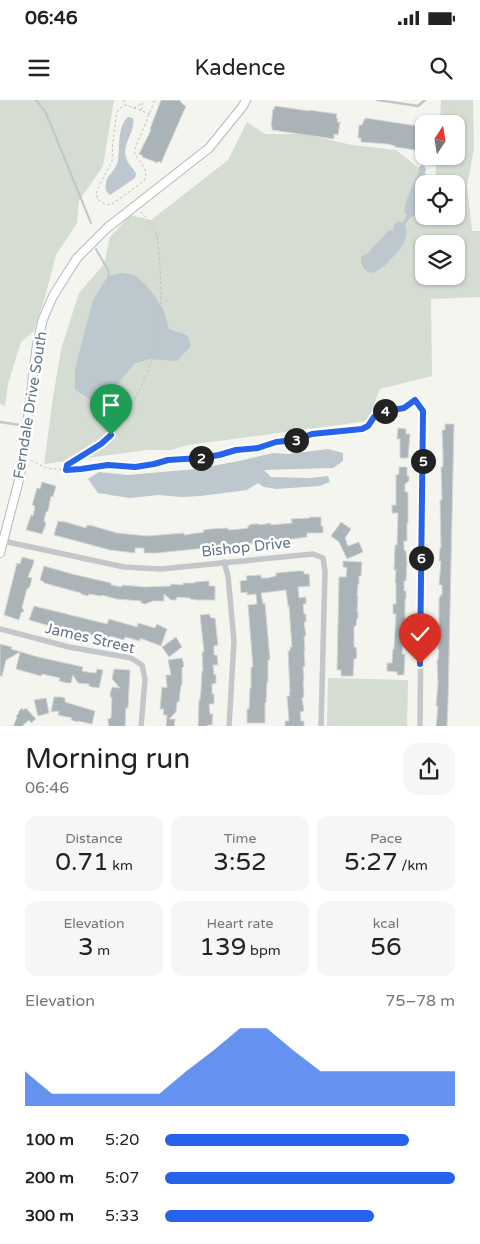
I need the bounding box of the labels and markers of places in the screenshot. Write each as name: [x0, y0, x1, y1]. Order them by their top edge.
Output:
pin: [90, 384, 132, 435]
pin: 4: [372, 398, 398, 424]
pin: 3: [284, 428, 308, 452]
pin: 2: [188, 446, 214, 470]
pin: 5: [410, 448, 436, 474]
pin: 6: [408, 546, 434, 570]
pin: [399, 613, 441, 664]

